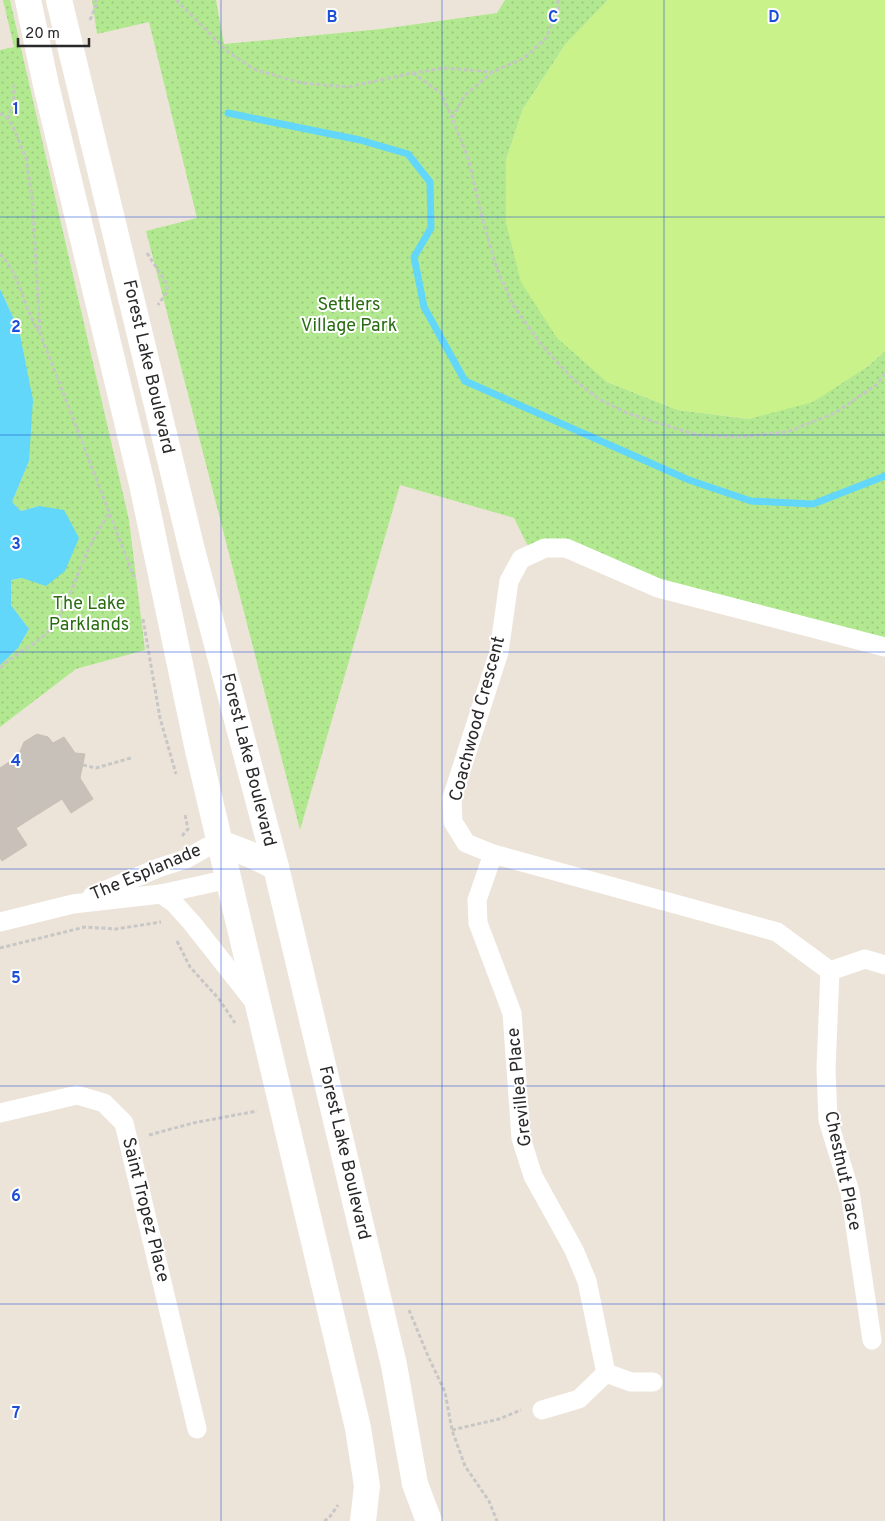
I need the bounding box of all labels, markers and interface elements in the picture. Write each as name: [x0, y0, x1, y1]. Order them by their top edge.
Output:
text: B: [326, 8, 338, 28]
text: C: [548, 8, 558, 28]
text: D: [768, 8, 780, 28]
scale bar: [18, 15, 89, 47]
text: 20 m: [25, 25, 60, 44]
text: 1: [13, 100, 19, 120]
street label: Forest Lake Boulevard: [117, 278, 179, 456]
park label: Settlers Village Park: [301, 294, 397, 338]
text: 2: [11, 318, 21, 338]
text: 3: [11, 535, 21, 555]
park label: The Lake Parklands: [49, 593, 129, 637]
street label: Coachwood Crescent: [445, 634, 511, 804]
street label: Forest Lake Boulevard: [215, 671, 281, 849]
text: 4: [11, 752, 21, 772]
street label: The Esplanade: [87, 839, 205, 907]
text: 5: [11, 969, 21, 989]
street label: Grevillea Place: [502, 1026, 538, 1148]
street label: Forest Lake Boulevard: [313, 1064, 375, 1242]
street label: Chestnut Place: [818, 1109, 866, 1233]
street label: Saint Tropez Place: [116, 1135, 174, 1285]
text: 6: [11, 1187, 21, 1207]
text: 7: [12, 1404, 20, 1424]

